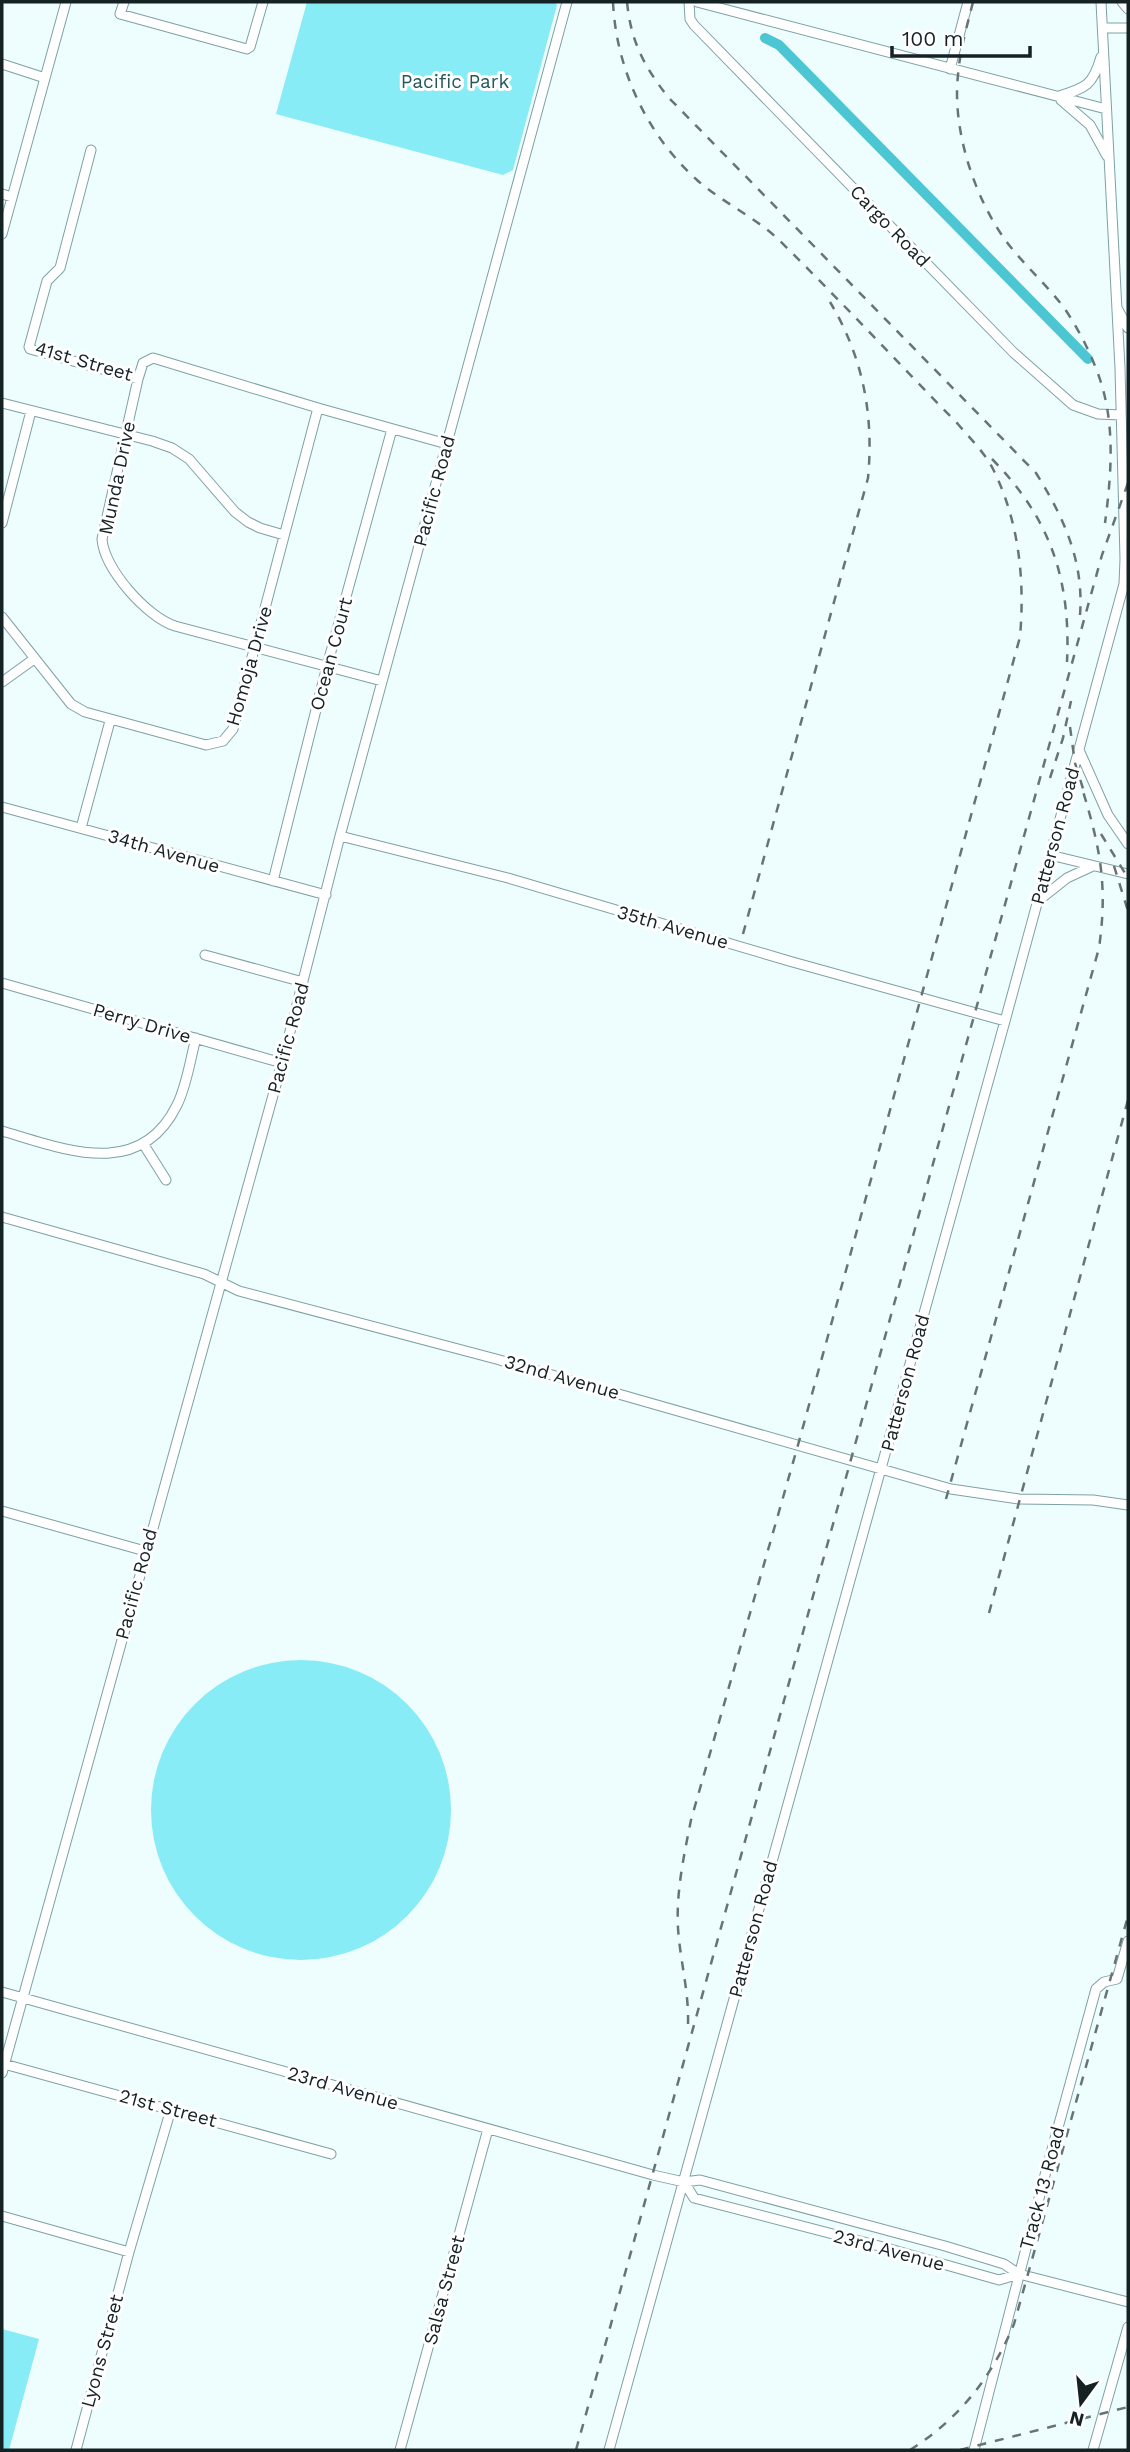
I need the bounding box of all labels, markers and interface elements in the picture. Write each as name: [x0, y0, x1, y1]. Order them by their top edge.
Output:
scale bar: [892, 14, 1030, 58]
text: 100 m: [902, 26, 964, 51]
park label: Pacific Park: [401, 70, 509, 93]
street label: Cargo Road: [845, 180, 935, 272]
street label: 41st Street: [33, 336, 135, 386]
street label: Munda Drive: [94, 419, 140, 537]
street label: Pacific Road: [408, 433, 460, 549]
street label: Ocean Court: [305, 595, 357, 713]
street label: Homoja Drive: [221, 603, 277, 729]
street label: Patterson Road: [1026, 765, 1084, 907]
street label: 34th Avenue: [105, 824, 223, 878]
street label: 35th Avenue: [615, 900, 731, 954]
street label: Pacific Road: [262, 980, 314, 1096]
street label: Perry Drive: [90, 998, 194, 1048]
street label: Patterson Road: [876, 1312, 934, 1454]
street label: 32nd Avenue: [502, 1350, 622, 1404]
street label: Pacific Road: [110, 1526, 162, 1642]
street label: Patterson Road: [724, 1858, 782, 2000]
street label: 23rd Avenue: [285, 2061, 401, 2115]
street label: 21st Street: [117, 2084, 219, 2132]
street label: Track 13 Road: [1014, 2124, 1070, 2252]
street label: 23rd Avenue: [831, 2224, 947, 2276]
street label: Salsa Street: [418, 2233, 470, 2347]
street label: Lyons Street: [76, 2292, 128, 2410]
north arrow: [1046, 2368, 1116, 2438]
text: N: [1067, 2406, 1087, 2432]

